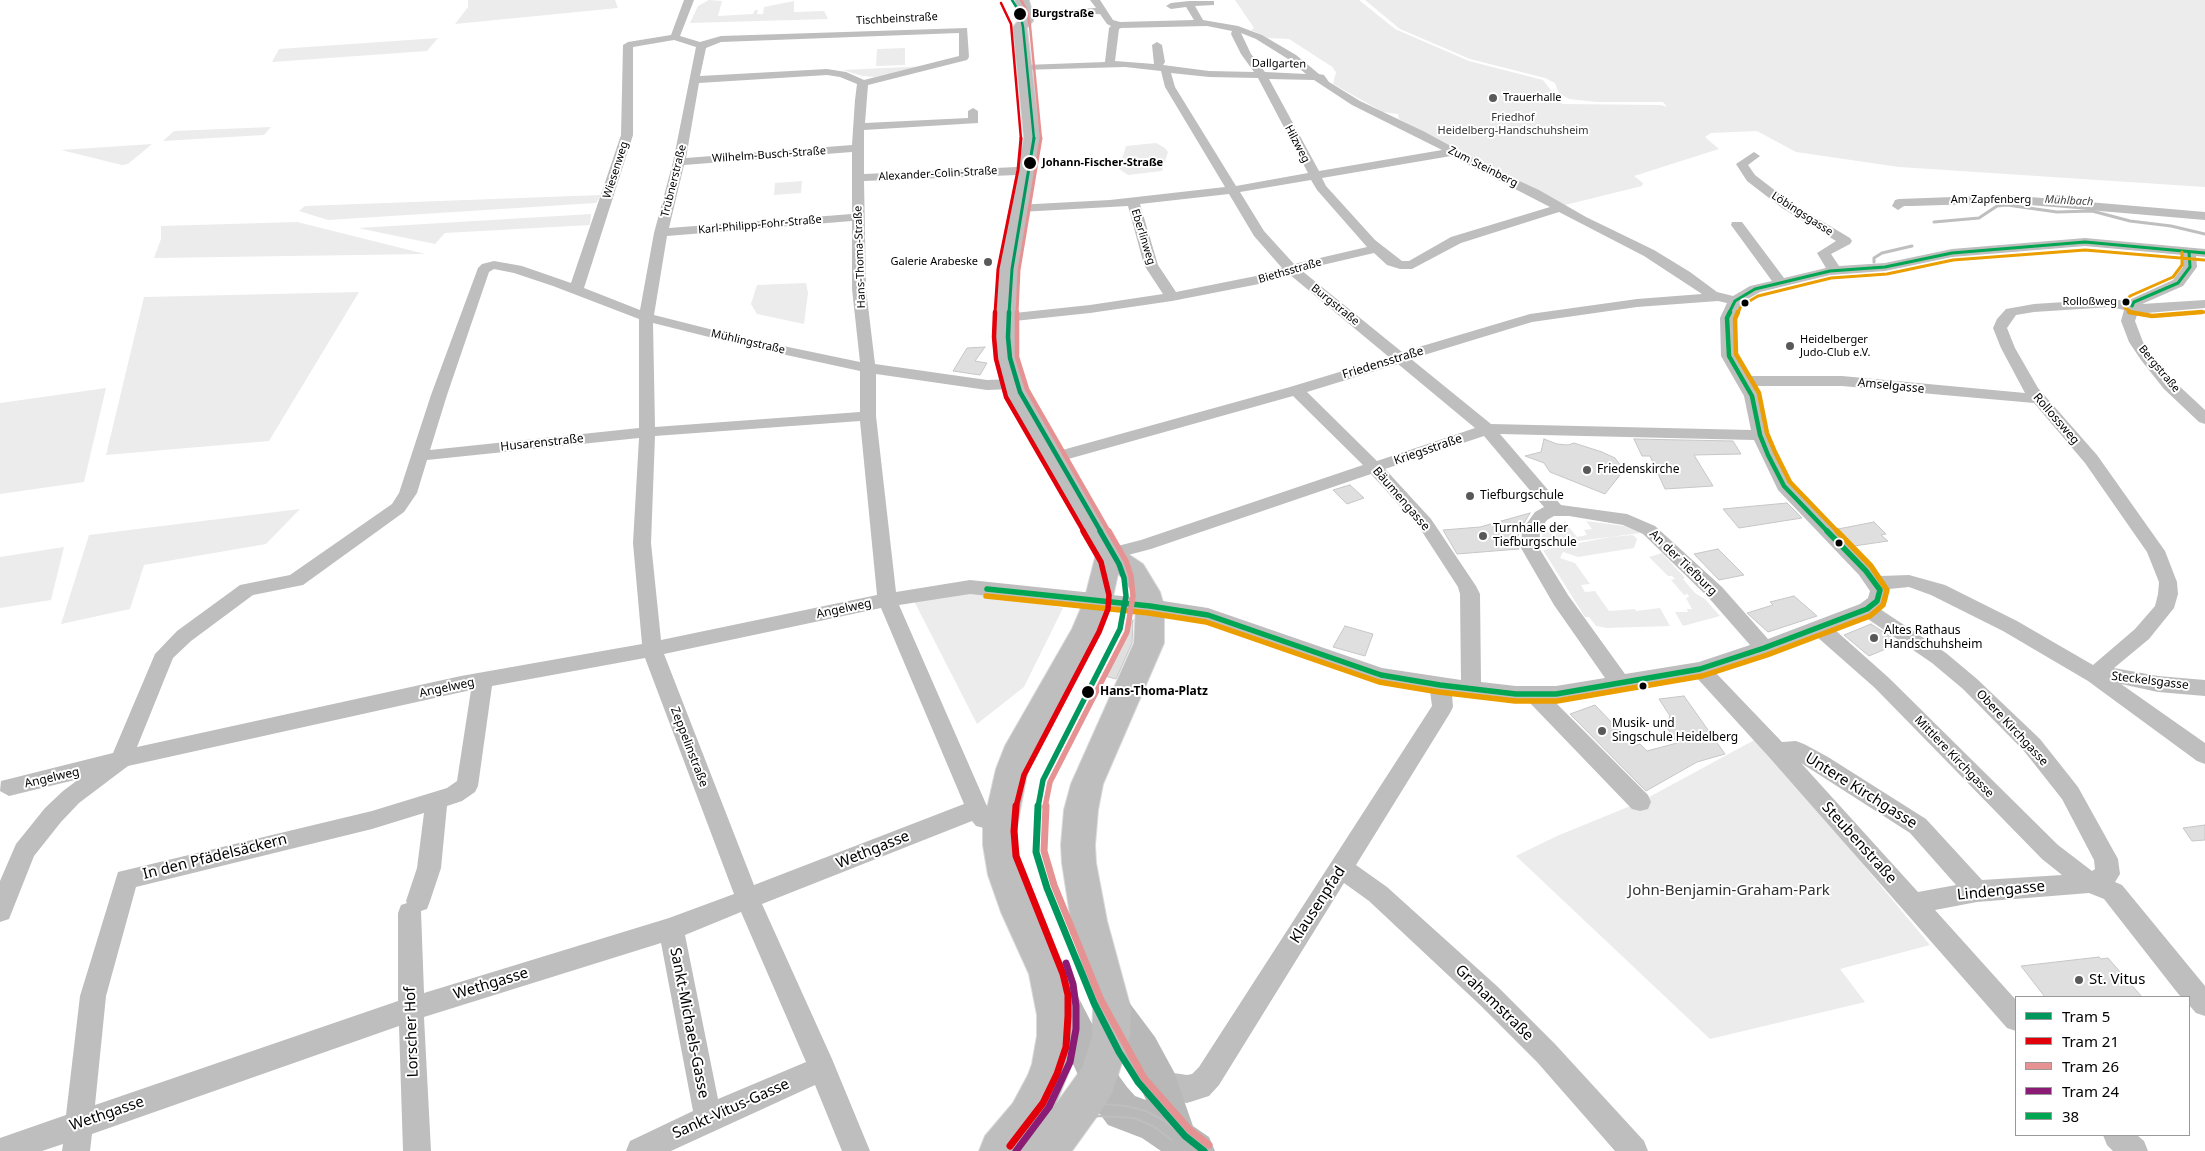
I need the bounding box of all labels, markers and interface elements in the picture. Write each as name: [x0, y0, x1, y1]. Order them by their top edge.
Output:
marker: Burgstraße: [1012, 6, 1028, 22]
place label: Burgstraße: [1032, 7, 1094, 21]
street label: Tischbeinstraße: [856, 10, 938, 28]
street label: Dallgarten: [1252, 57, 1306, 71]
place label: Trauerhalle: [1503, 91, 1561, 105]
marker: Trauerhalle: [1487, 92, 1499, 104]
park label: Friedhof Heidelberg-Handschuhsheim: [1438, 111, 1588, 137]
street label: Hilzweg: [1282, 123, 1312, 165]
street label: Wiesenweg: [601, 140, 631, 200]
street label: Trübnerstraße: [659, 143, 689, 219]
street label: Wilhelm-Busch-Straße: [712, 144, 826, 166]
street label: Zum Steinberg: [1446, 144, 1520, 190]
marker: Johann-Fischer-Straße: [1022, 155, 1038, 171]
place label: Johann-Fischer-Straße: [1042, 156, 1163, 170]
street label: Alexander-Colin-Straße: [878, 164, 998, 184]
street label: Löbingsgasse: [1769, 189, 1835, 239]
street label: Am Zapfenberg: [1951, 193, 2031, 207]
water label: Mühlbach: [2044, 193, 2094, 209]
street label: Hans-Thoma-Straße: [852, 205, 868, 309]
street label: Eberlinweg: [1128, 207, 1158, 267]
street label: Karl-Philipp-Fohr-Straße: [698, 213, 822, 237]
place label: Galerie Arabeske: [890, 255, 978, 269]
marker: Galerie Arabeske: [982, 256, 994, 268]
street label: Biethsstraße: [1257, 256, 1323, 286]
street label: Burgstraße: [1308, 282, 1362, 328]
place label: Rolloßweg: [2063, 295, 2117, 309]
marker: Rolloßweg: [2121, 297, 2131, 307]
unlabelled marker: [1740, 298, 1750, 308]
street label: Mühlingstraße: [710, 327, 786, 357]
place label: Heidelberger Judo-Club e.V.: [1800, 333, 1870, 359]
marker: Heidelberger Judo-Club e.V.: [1784, 340, 1796, 352]
street label: Bergstraße: [2135, 343, 2183, 395]
street label: Friedensstraße: [1341, 344, 1425, 382]
street label: Amselgasse: [1857, 375, 1925, 397]
street label: Rollossweg: [2030, 390, 2082, 448]
street label: Husarenstraße: [500, 431, 584, 455]
street label: Kriegsstraße: [1392, 432, 1464, 468]
place label: Friedenskirche: [1597, 463, 1680, 477]
street label: Bäumengasse: [1369, 464, 1433, 534]
marker: Friedenskirche: [1581, 464, 1593, 476]
place label: Tiefburgschule: [1480, 489, 1564, 503]
marker: Tiefburgschule: [1464, 490, 1476, 502]
place label: Turnhalle der Tiefburgschule: [1493, 522, 1577, 550]
street label: An der Tiefburg: [1646, 527, 1720, 599]
marker: Turnhalle der Tiefburgschule: [1477, 530, 1489, 542]
unlabelled marker: [1834, 538, 1844, 548]
street label: Angelweg: [815, 596, 873, 622]
place label: Altes Rathaus Handschuhsheim: [1884, 624, 1982, 652]
marker: Altes Rathaus Handschuhsheim: [1868, 632, 1880, 644]
street label: Steckelsgasse: [2110, 669, 2190, 693]
street label: Angelweg: [418, 675, 476, 701]
unlabelled marker: [1638, 681, 1648, 691]
marker: Hans-Thoma-Platz: [1080, 684, 1096, 700]
place label: Hans-Thoma-Platz: [1100, 685, 1208, 699]
street label: Obere Kirchgasse: [1973, 687, 2051, 769]
street label: Zeppelinstraße: [667, 705, 711, 789]
street label: Mittlere Kirchgasse: [1911, 713, 1997, 801]
place label: Musik- und Singschule Heidelberg: [1612, 717, 1738, 745]
marker: Musik- und Singschule Heidelberg: [1596, 725, 1608, 737]
street label: Untere Kirchgasse: [1802, 749, 1920, 833]
street label: Angelweg: [23, 765, 81, 791]
street label: Steubenstraße: [1818, 799, 1900, 887]
street label: Wethgasse: [834, 827, 912, 873]
street label: In den Pfädelsäckern: [141, 830, 289, 884]
street label: Klausenpfad: [1287, 863, 1349, 947]
street label: Lindengasse: [1956, 877, 2046, 905]
park label: John-Benjamin-Graham-Park: [1628, 882, 1830, 900]
street label: Sankt-Michaels-Gasse: [666, 946, 712, 1100]
street label: Grahamstraße: [1451, 961, 1537, 1045]
street label: Wethgasse: [451, 964, 531, 1004]
place label: St. Vitus: [2089, 971, 2145, 989]
marker: St. Vitus: [2073, 974, 2085, 986]
street label: Lorscher Hof: [401, 986, 423, 1078]
legend: [2015, 996, 2190, 1136]
text: Tram 5: [2062, 1006, 2110, 1026]
text: Tram 21: [2062, 1031, 2119, 1051]
text: Tram 26: [2062, 1056, 2119, 1076]
street label: Sankt-Vitus-Gasse: [670, 1075, 792, 1143]
text: Tram 24: [2062, 1081, 2119, 1101]
street label: Wethgasse: [68, 1093, 146, 1135]
text: 38: [2062, 1106, 2079, 1126]

